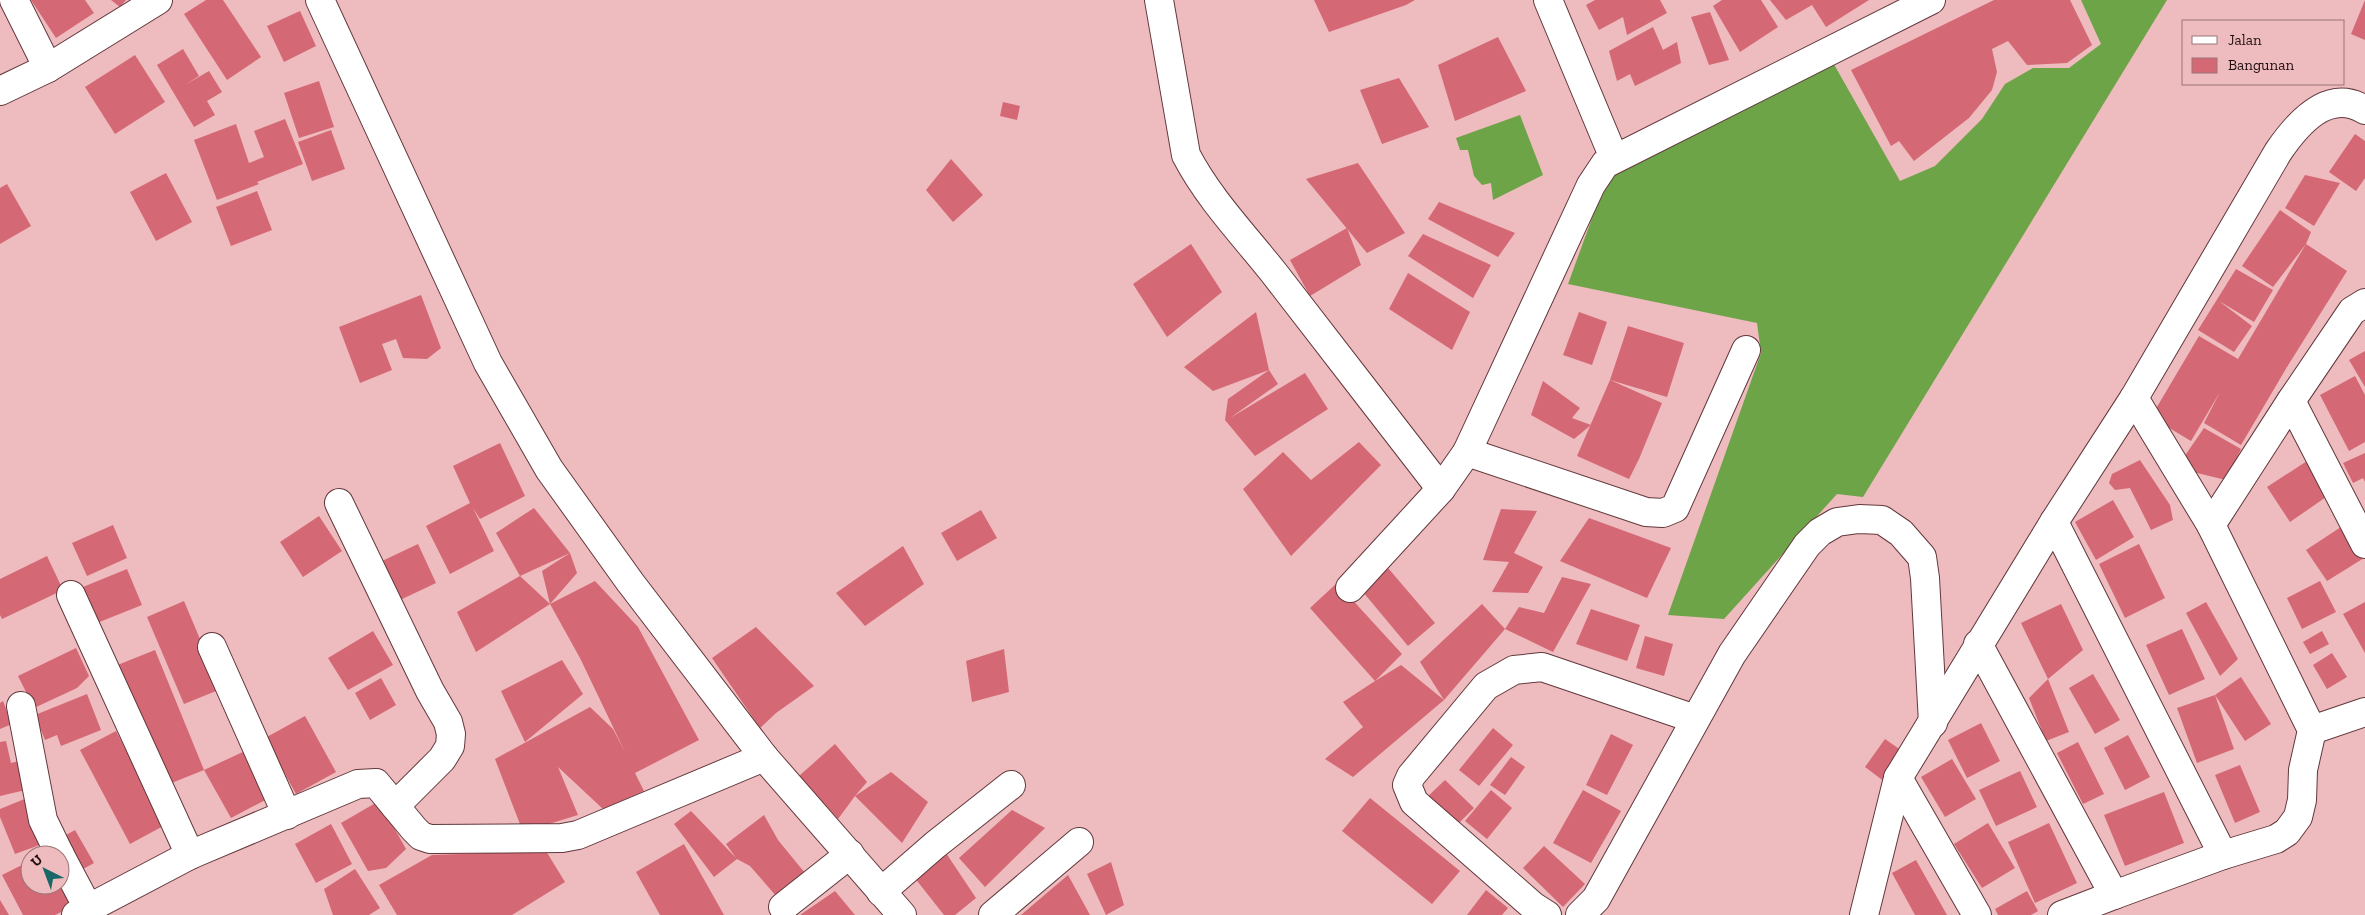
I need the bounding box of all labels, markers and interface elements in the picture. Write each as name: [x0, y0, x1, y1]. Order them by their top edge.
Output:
legend: [2182, 20, 2345, 85]
text: Jalan: [2228, 31, 2262, 49]
text: Bangunan: [2228, 56, 2294, 74]
north arrow: [20, 845, 70, 895]
text: U: [27, 851, 46, 870]

